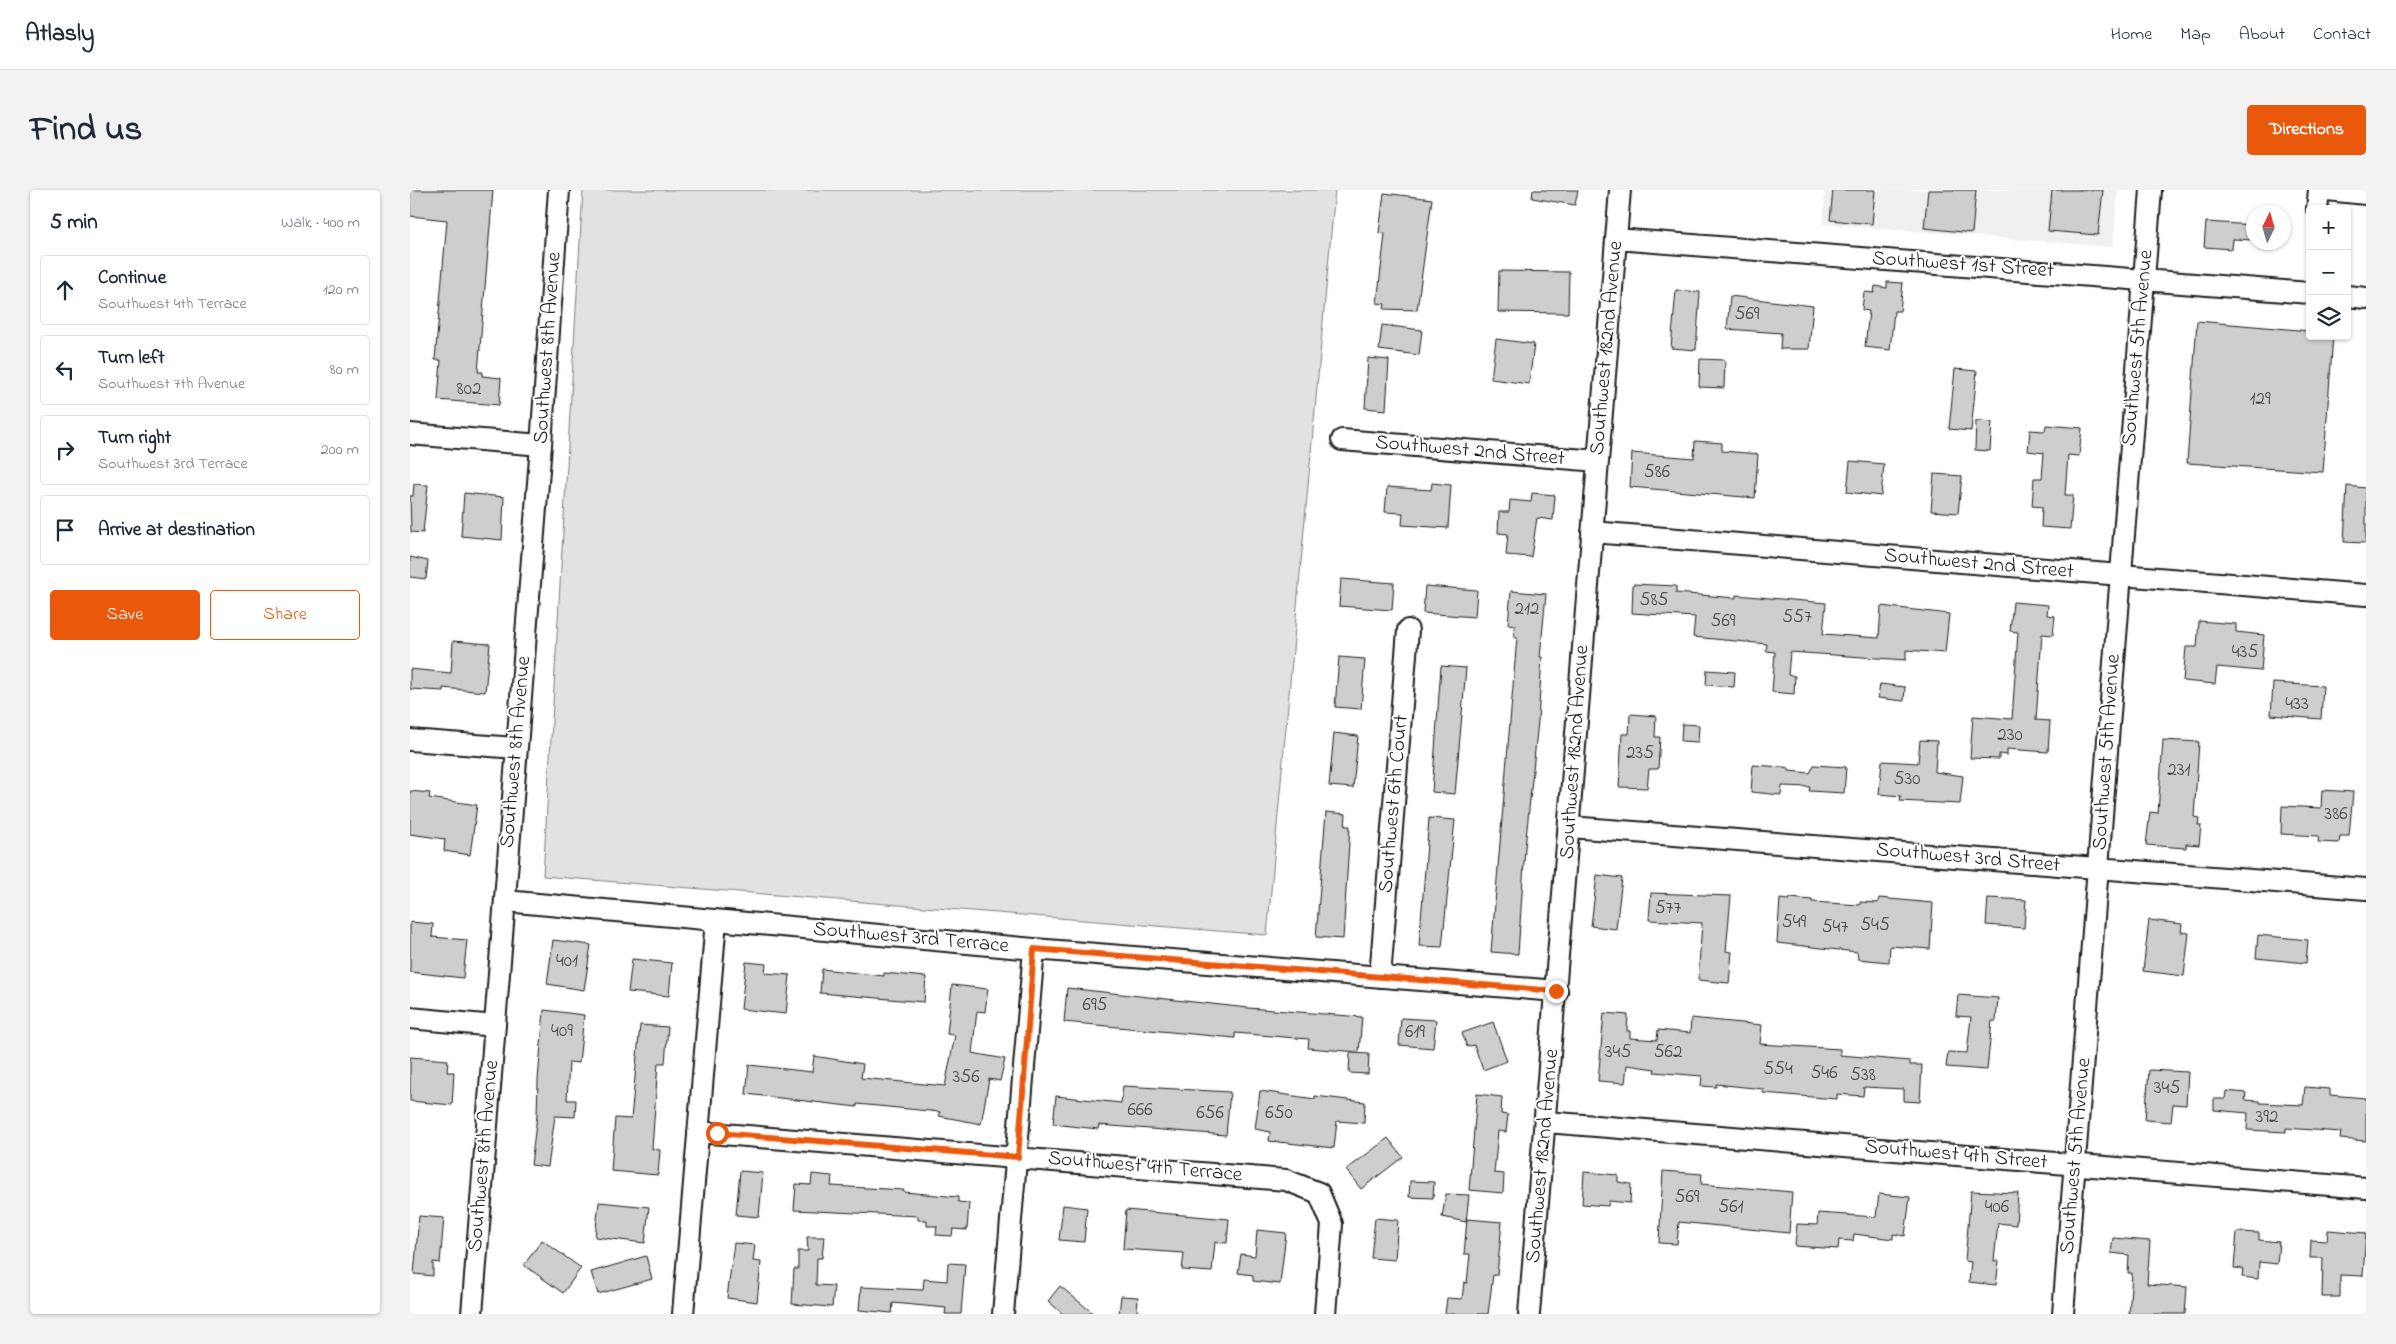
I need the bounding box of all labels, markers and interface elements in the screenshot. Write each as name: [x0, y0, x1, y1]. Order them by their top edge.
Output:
text: Atlasly: [25, 17, 94, 52]
text: Home: [2111, 22, 2152, 48]
text: Map: [2180, 22, 2211, 48]
text: About: [2239, 22, 2285, 48]
text: Contact: [2313, 22, 2371, 48]
text: Find us: [30, 105, 142, 156]
button: Directions: [2247, 105, 2366, 155]
north arrow: [2246, 205, 2291, 250]
map controls: [2306, 205, 2351, 340]
button: +: [2306, 205, 2351, 250]
text: 5 min: [50, 208, 98, 238]
text: Walk · 400 m: [281, 211, 360, 235]
street label: Southwest 182nd Avenue: [1583, 239, 1631, 456]
street label: Southwest 1st Street: [1871, 244, 2055, 286]
street label: Southwest 5th Avenue: [2114, 248, 2162, 447]
street label: Southwest 8th Avenue: [526, 250, 570, 445]
button: −: [2306, 250, 2351, 295]
text: Continue: [98, 265, 166, 292]
icon: ahead: [51, 276, 79, 304]
text: 120 m: [323, 278, 359, 302]
text: Southwest 4th Terrace: [98, 292, 247, 316]
button: layers: [2306, 295, 2351, 340]
house number: 569: [1735, 301, 1760, 328]
text: Turn left: [98, 345, 165, 372]
icon: left: [51, 356, 79, 384]
text: 80 m: [330, 358, 359, 382]
text: Southwest 7th Avenue: [98, 372, 245, 396]
house number: 802: [457, 376, 481, 403]
house number: 129: [2249, 386, 2271, 413]
text: Turn right: [98, 425, 171, 452]
street label: Southwest 2nd Street: [1374, 428, 1566, 474]
icon: right: [51, 436, 79, 464]
text: 200 m: [321, 438, 359, 462]
text: Southwest 3rd Terrace: [98, 452, 248, 476]
house number: 586: [1644, 459, 1670, 486]
icon: arrive: [51, 516, 79, 544]
text: Arrive at destination: [98, 517, 255, 544]
street label: Southwest 2nd Street: [1883, 541, 2075, 587]
house number: 585: [1640, 587, 1669, 614]
button: Save: [50, 590, 200, 640]
button: Share: [210, 590, 360, 640]
house number: 212: [1515, 596, 1539, 623]
house number: 557: [1782, 604, 1812, 631]
house number: 569: [1711, 608, 1736, 635]
house number: 435: [2232, 639, 2258, 666]
street label: Southwest 182nd Avenue: [1553, 643, 1597, 860]
street label: Southwest 5th Avenue: [2085, 652, 2129, 851]
street label: Southwest 8th Avenue: [493, 654, 539, 849]
house number: 433: [2285, 691, 2309, 718]
street label: Southwest 6th Court: [1371, 714, 1417, 894]
house number: 230: [1997, 722, 2023, 749]
house number: 235: [1626, 740, 1654, 767]
house number: 231: [2167, 757, 2191, 784]
house number: 530: [1894, 766, 1920, 793]
house number: 386: [2324, 801, 2348, 828]
street label: Southwest 3rd Street: [1875, 835, 2061, 881]
house number: 577: [1655, 895, 1681, 922]
house number: 549: [1782, 909, 1806, 936]
house number: 545: [1860, 912, 1890, 939]
house number: 547: [1822, 914, 1848, 941]
street label: Southwest 3rd Terrace: [812, 915, 1011, 962]
house number: 401: [556, 948, 578, 975]
route end: [1545, 980, 1568, 1003]
house number: 695: [1083, 992, 1108, 1019]
house number: 409: [551, 1018, 573, 1045]
house number: 619: [1405, 1019, 1425, 1046]
house number: 345: [1605, 1039, 1631, 1066]
house number: 562: [1654, 1039, 1682, 1066]
street label: Southwest 182nd Avenue: [1519, 1047, 1567, 1264]
house number: 554: [1763, 1056, 1793, 1083]
street label: Southwest 5th Avenue: [2052, 1056, 2100, 1255]
street label: Southwest 8th Avenue: [461, 1058, 507, 1253]
house number: 546: [1810, 1060, 1838, 1087]
house number: 538: [1850, 1062, 1876, 1089]
house number: 356: [952, 1064, 980, 1091]
house number: 345: [2154, 1075, 2180, 1102]
house number: 666: [1127, 1097, 1153, 1124]
house number: 656: [1196, 1100, 1224, 1127]
house number: 650: [1265, 1100, 1293, 1127]
house number: 392: [2255, 1104, 2279, 1131]
route start: [706, 1122, 729, 1145]
street label: Southwest 4th Street: [1863, 1132, 2049, 1178]
street label: Southwest 4th Terrace: [1047, 1144, 1244, 1190]
house number: 569: [1675, 1184, 1700, 1211]
house number: 561: [1718, 1194, 1744, 1221]
house number: 406: [1985, 1194, 2009, 1221]

